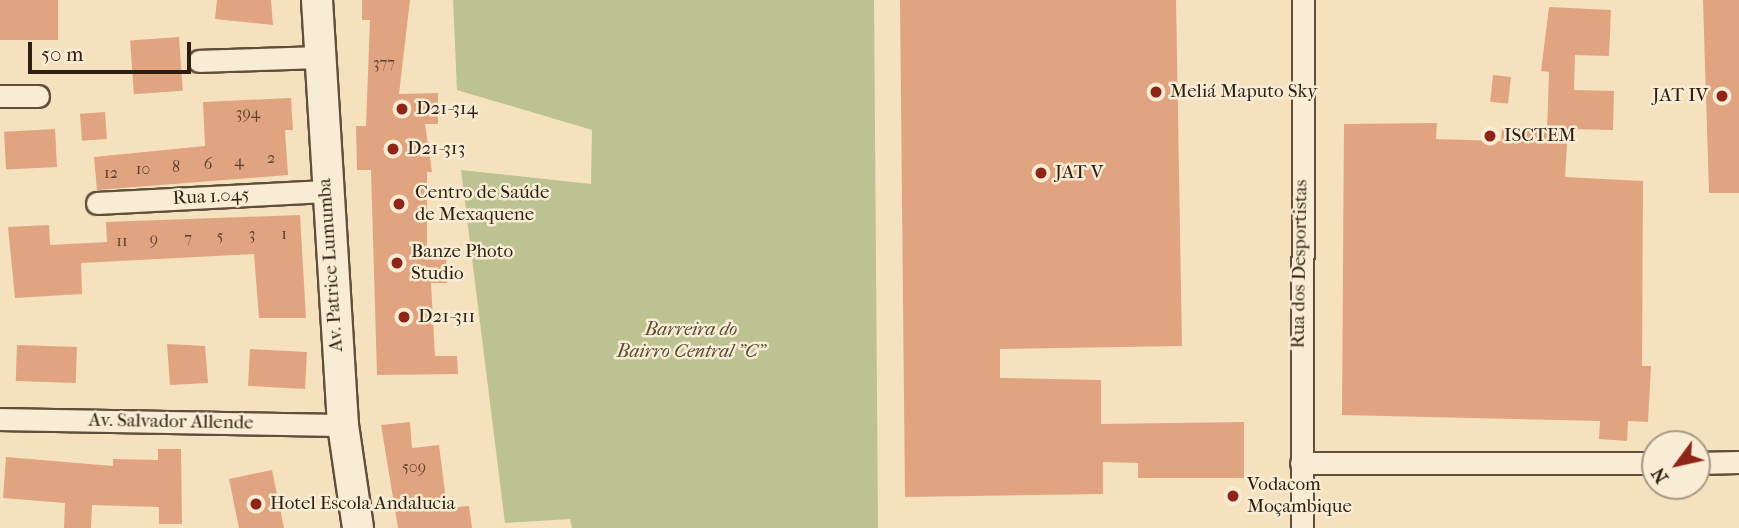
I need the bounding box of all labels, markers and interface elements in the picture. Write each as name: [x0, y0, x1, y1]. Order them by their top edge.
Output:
scale bar: [32, 28, 194, 72]
text: 50 m: [41, 42, 84, 66]
house number: 377: [373, 53, 395, 73]
place label: Meliá Maputo Sky: [1170, 81, 1317, 103]
marker: Meliá Maputo Sky: [1148, 84, 1164, 100]
place label: JAT IV: [1652, 85, 1708, 107]
marker: JAT IV: [1714, 88, 1730, 104]
place label: D21-314: [416, 98, 478, 120]
marker: D21-314: [394, 101, 410, 117]
house number: 394: [236, 103, 260, 123]
place label: ISCTEM: [1504, 125, 1576, 147]
marker: ISCTEM: [1482, 128, 1498, 144]
place label: D21-313: [407, 138, 465, 160]
marker: D21-313: [385, 141, 401, 157]
house number: 2: [267, 148, 275, 168]
house number: 4: [234, 151, 244, 171]
house number: 6: [204, 154, 212, 174]
house number: 8: [172, 157, 180, 177]
house number: 10: [136, 159, 150, 179]
place label: JAT V: [1055, 162, 1103, 184]
house number: 12: [104, 163, 118, 183]
marker: JAT V: [1033, 165, 1049, 181]
street label: Av. Patrice Lumumba: [314, 178, 348, 352]
street label: Rua dos Desportistas: [1287, 179, 1313, 349]
place label: Centro de Saúde de Mexaquene: [415, 182, 549, 226]
street label: Rua 1.045: [172, 184, 250, 210]
marker: Centro de Saúde de Mexaquene: [389, 194, 409, 214]
house number: 3: [249, 224, 255, 244]
house number: 1: [281, 224, 287, 244]
house number: 5: [217, 226, 223, 246]
house number: 7: [184, 228, 192, 248]
house number: 9: [150, 229, 158, 249]
house number: 11: [116, 231, 128, 251]
place label: Banze Photo Studio: [411, 241, 513, 285]
marker: Banze Photo Studio: [389, 255, 405, 271]
place label: D21-311: [418, 306, 475, 328]
marker: D21-311: [396, 309, 412, 325]
park label: Barreira do Bairro Central "C": [617, 319, 765, 363]
street label: Av. Salvador Allende: [88, 409, 254, 435]
north arrow: [1641, 430, 1711, 500]
house number: 509: [402, 457, 426, 477]
text: N: [1647, 463, 1673, 487]
place label: Vodacom Moçambique: [1247, 474, 1352, 518]
marker: Vodacom Moçambique: [1225, 488, 1241, 504]
place label: Hotel Escola Andalucia: [270, 493, 455, 515]
marker: Hotel Escola Andalucia: [248, 496, 264, 512]

